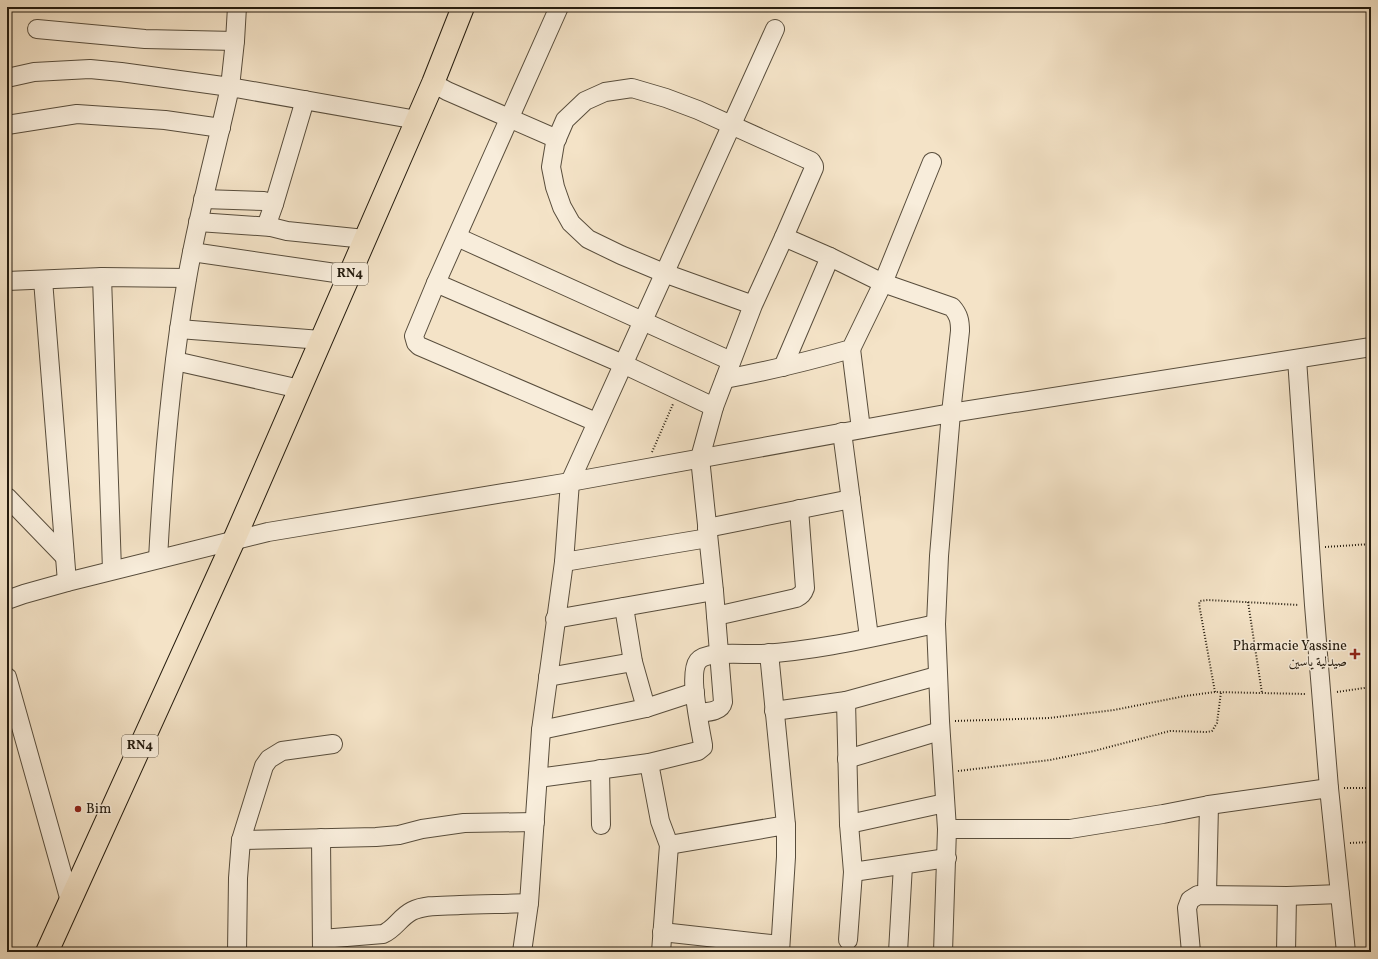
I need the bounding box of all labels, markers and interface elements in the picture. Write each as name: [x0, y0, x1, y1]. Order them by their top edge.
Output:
road number: RN4: [332, 263, 368, 285]
place label: Pharmacie Yassine صيدلية ياسين: [1233, 637, 1347, 672]
marker: Pharmacie Yassine صيدلية ياسين: [1350, 649, 1360, 659]
road number: RN4: [122, 735, 158, 757]
place label: Bim: [86, 800, 111, 819]
marker: Bim: [73, 804, 83, 814]

